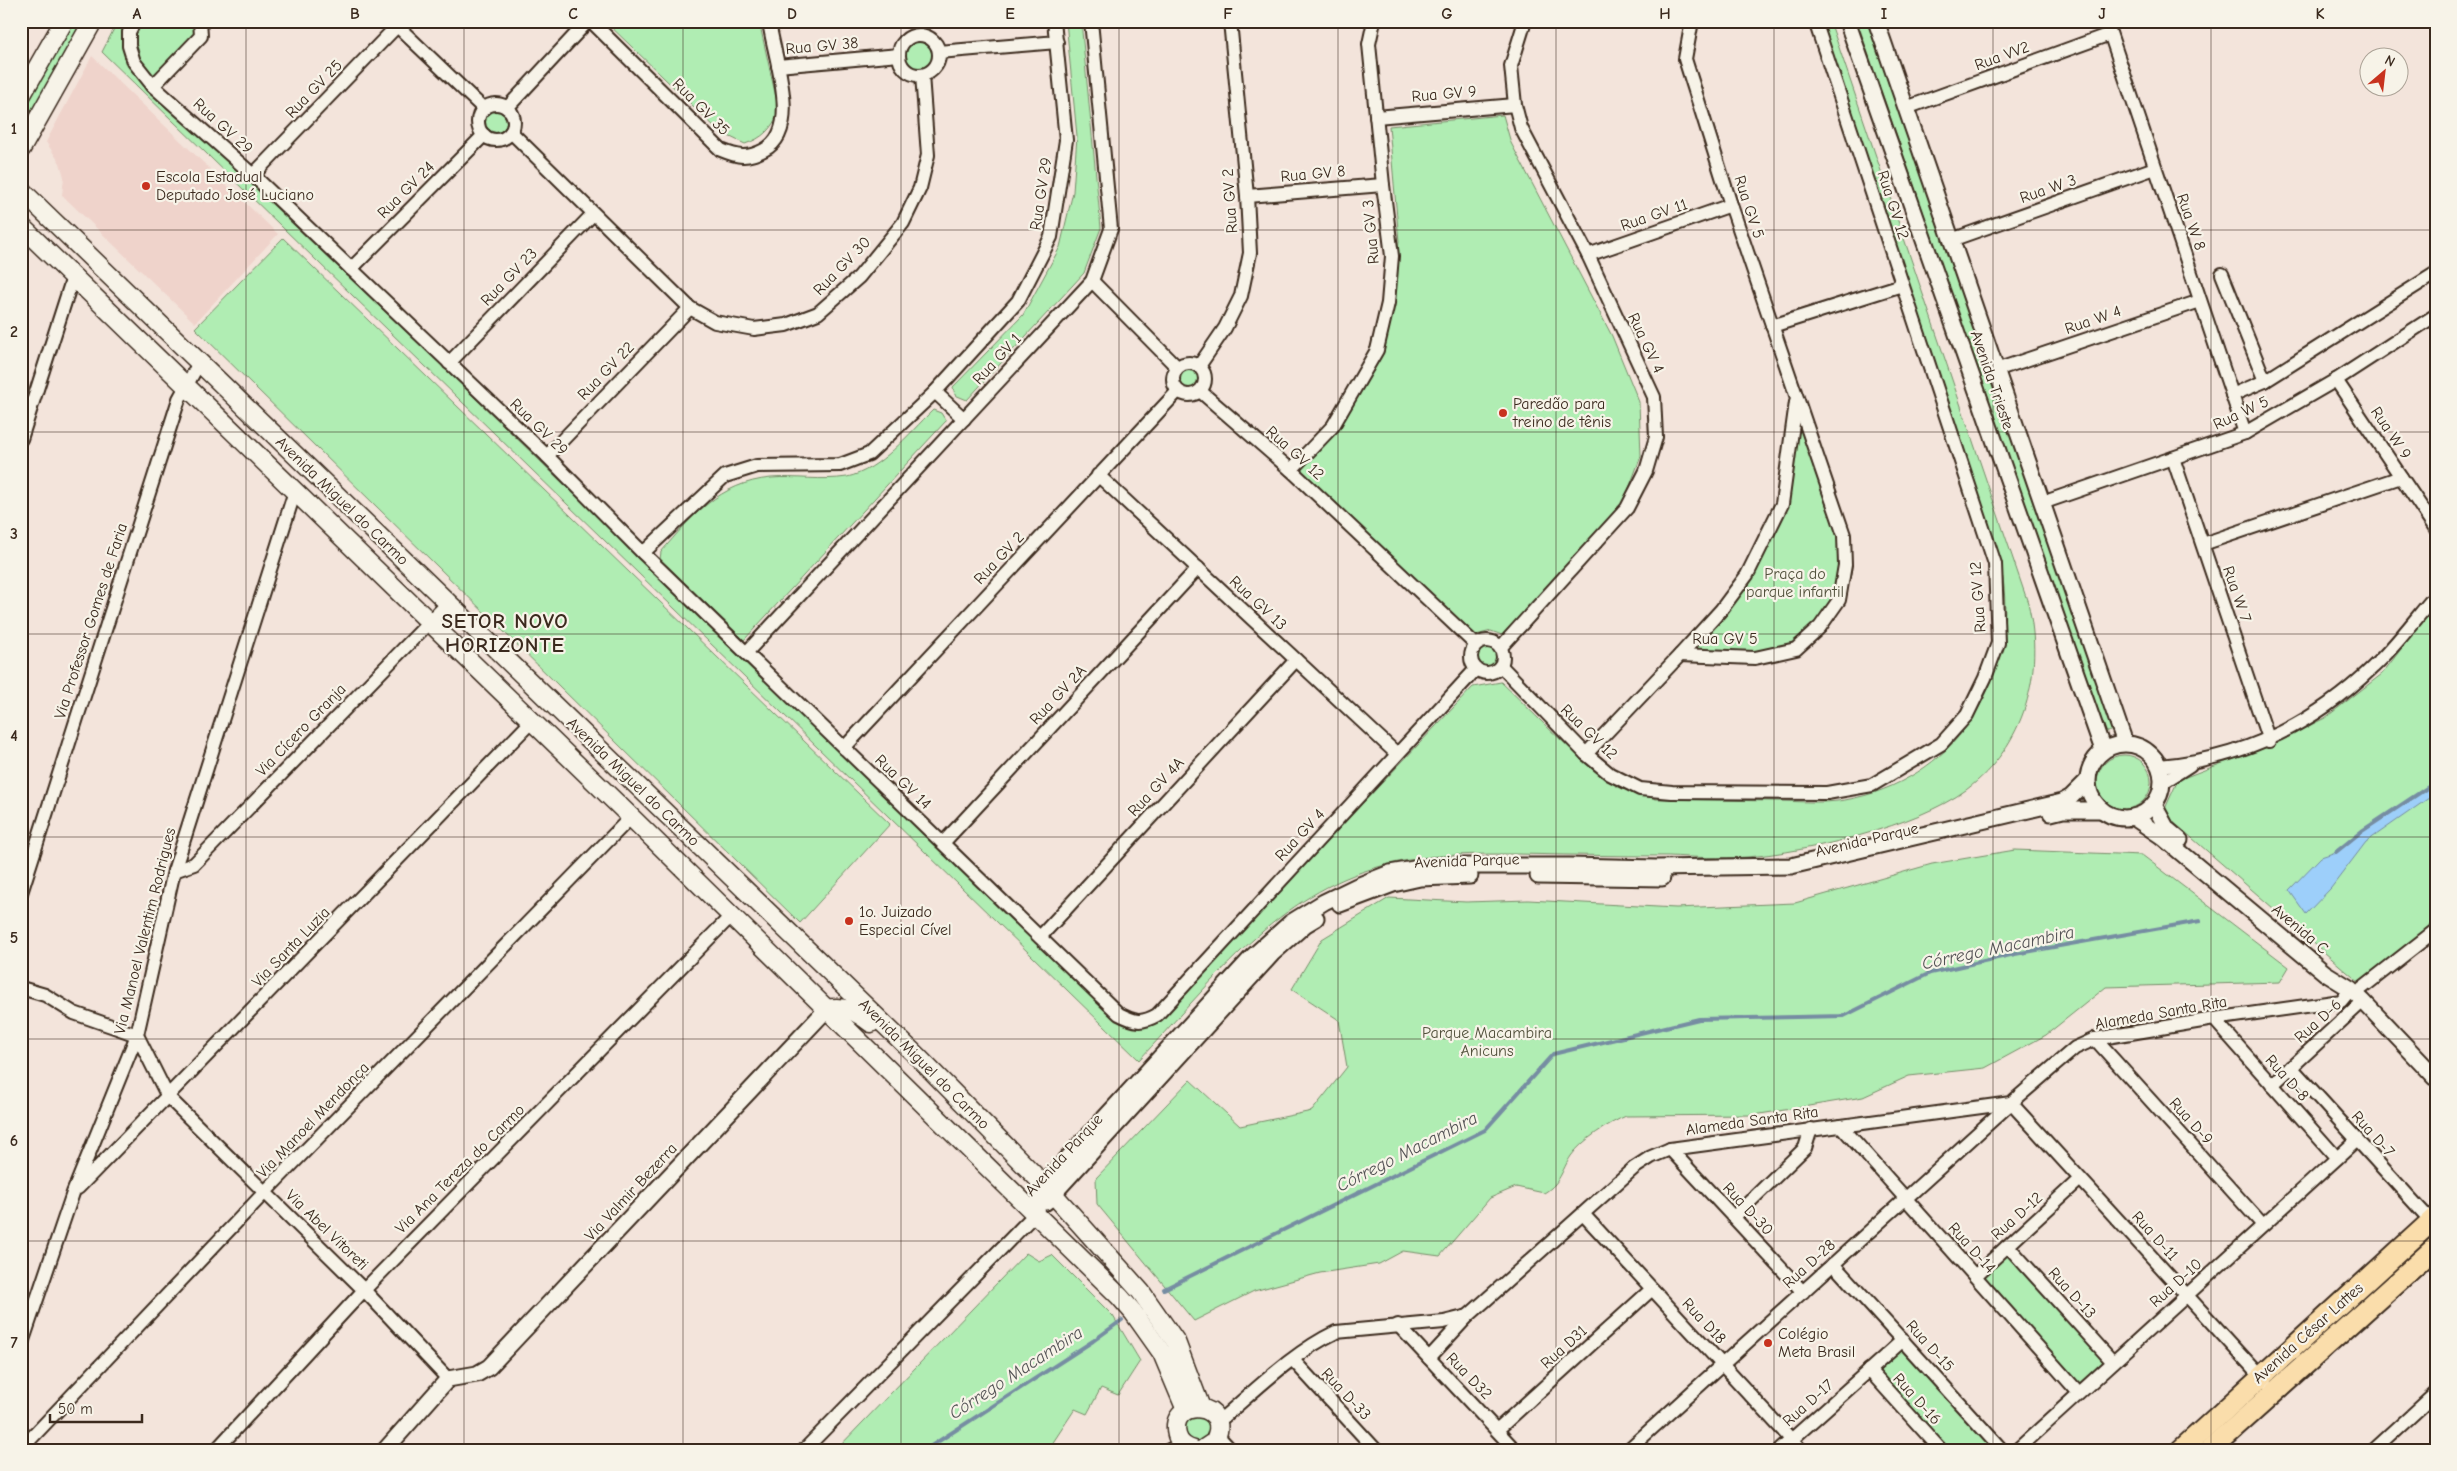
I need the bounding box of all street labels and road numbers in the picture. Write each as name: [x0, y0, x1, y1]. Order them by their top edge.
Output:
street label: Rua GV 38: [785, 34, 859, 58]
street label: Rua VV2: [1972, 38, 2032, 74]
street label: Rua GV 25: [282, 56, 346, 122]
street label: Rua GV 35: [669, 75, 733, 139]
street label: Rua GV 9: [1411, 82, 1477, 106]
street label: Rua GV 29: [190, 95, 256, 157]
street label: Rua GV 29: [1026, 156, 1056, 232]
street label: Rua GV 24: [374, 158, 438, 222]
street label: Rua GV 8: [1280, 162, 1346, 186]
street label: Rua GV 2: [1219, 168, 1241, 234]
street label: Rua GV 12: [1873, 168, 1913, 242]
street label: Rua W 3: [2017, 171, 2079, 207]
street label: Rua GV 5: [1730, 173, 1768, 241]
street label: Rua W 8: [2173, 191, 2209, 253]
street label: Rua GV 11: [1618, 195, 1690, 235]
street label: Rua GV 3: [1359, 199, 1383, 265]
street label: Rua GV 30: [810, 233, 874, 299]
street label: Rua GV 23: [477, 244, 541, 310]
street label: Rua W 4: [2063, 302, 2123, 338]
street label: Rua GV 4: [1624, 310, 1668, 376]
street label: Avenida Trieste: [1967, 328, 2017, 432]
street label: Rua GV 1: [969, 330, 1025, 388]
street label: Rua GV 22: [574, 338, 638, 404]
street label: Rua W 5: [2210, 392, 2272, 434]
street label: Rua GV 29: [506, 395, 572, 459]
street label: Rua W 9: [2367, 403, 2415, 463]
street label: Rua GV 12: [1262, 422, 1328, 484]
street label: Avenida Miguel do Carmo: [272, 433, 412, 569]
street label: Via Professor Gomes de Faria: [51, 521, 131, 721]
street label: Rua GV 2: [970, 528, 1028, 588]
street label: Rua GV 12: [1967, 561, 1989, 633]
street label: Rua W 7: [2219, 564, 2255, 625]
street label: Rua GV 13: [1226, 572, 1290, 634]
street label: Rua GV 5: [1692, 630, 1758, 648]
street label: Rua GV 2A: [1026, 662, 1090, 728]
street label: Via Cícero Granja: [252, 680, 350, 780]
street label: Rua GV 12: [1557, 701, 1621, 763]
street label: Avenida Miguel do Carmo: [563, 714, 703, 850]
street label: Rua GV 14: [871, 751, 935, 813]
street label: Rua GV 4A: [1124, 754, 1188, 820]
street label: Rua GV 4: [1271, 805, 1329, 865]
street label: Avenida Parque: [1814, 819, 1920, 861]
street label: Via Manoel Valentim Rodrigues: [111, 825, 179, 1036]
street label: Avenida Parque: [1414, 850, 1520, 872]
street label: Avenida C: [2268, 900, 2332, 958]
street label: Via Santa Luzia: [248, 903, 334, 991]
street label: Alameda Santa Rita: [2094, 993, 2228, 1033]
street label: Avenida Miguel do Carmo: [855, 995, 993, 1133]
street label: Rua D-6: [2291, 995, 2345, 1047]
street label: Rua D-8: [2262, 1051, 2312, 1105]
street label: Via Manoel Mendonça: [253, 1058, 373, 1182]
street label: Rua D-9: [2165, 1094, 2217, 1148]
street label: Via Ana Tereza do Carmo: [392, 1101, 528, 1237]
street label: Alameda Santa Rita: [1685, 1103, 1819, 1139]
street label: Rua D-7: [2348, 1107, 2398, 1161]
street label: Avenida Parque: [1022, 1110, 1106, 1200]
street label: Via Valmir Bezerra: [581, 1139, 681, 1245]
street label: Rua D-30: [1719, 1179, 1777, 1239]
street label: Via Abel Vitoreti: [282, 1186, 372, 1274]
street label: Rua D-12: [1988, 1188, 2046, 1244]
street label: Rua D-11: [2128, 1208, 2182, 1264]
street label: Rua D-14: [1945, 1219, 1999, 1277]
street label: Rua D-28: [1779, 1236, 1839, 1292]
street label: Rua D-10: [2146, 1255, 2206, 1311]
street label: Rua D-13: [2044, 1264, 2100, 1322]
street label: Avenida César Lattes: [2249, 1279, 2367, 1387]
street label: Rua D18: [1678, 1294, 1730, 1348]
street label: Rua D-15: [1902, 1317, 1958, 1375]
street label: Rua D31: [1537, 1322, 1591, 1372]
street label: Rua D32: [1442, 1349, 1496, 1403]
street label: Rua D-33: [1318, 1364, 1374, 1424]
street label: Rua D-16: [1889, 1370, 1945, 1428]
street label: Rua D-17: [1779, 1375, 1837, 1430]

